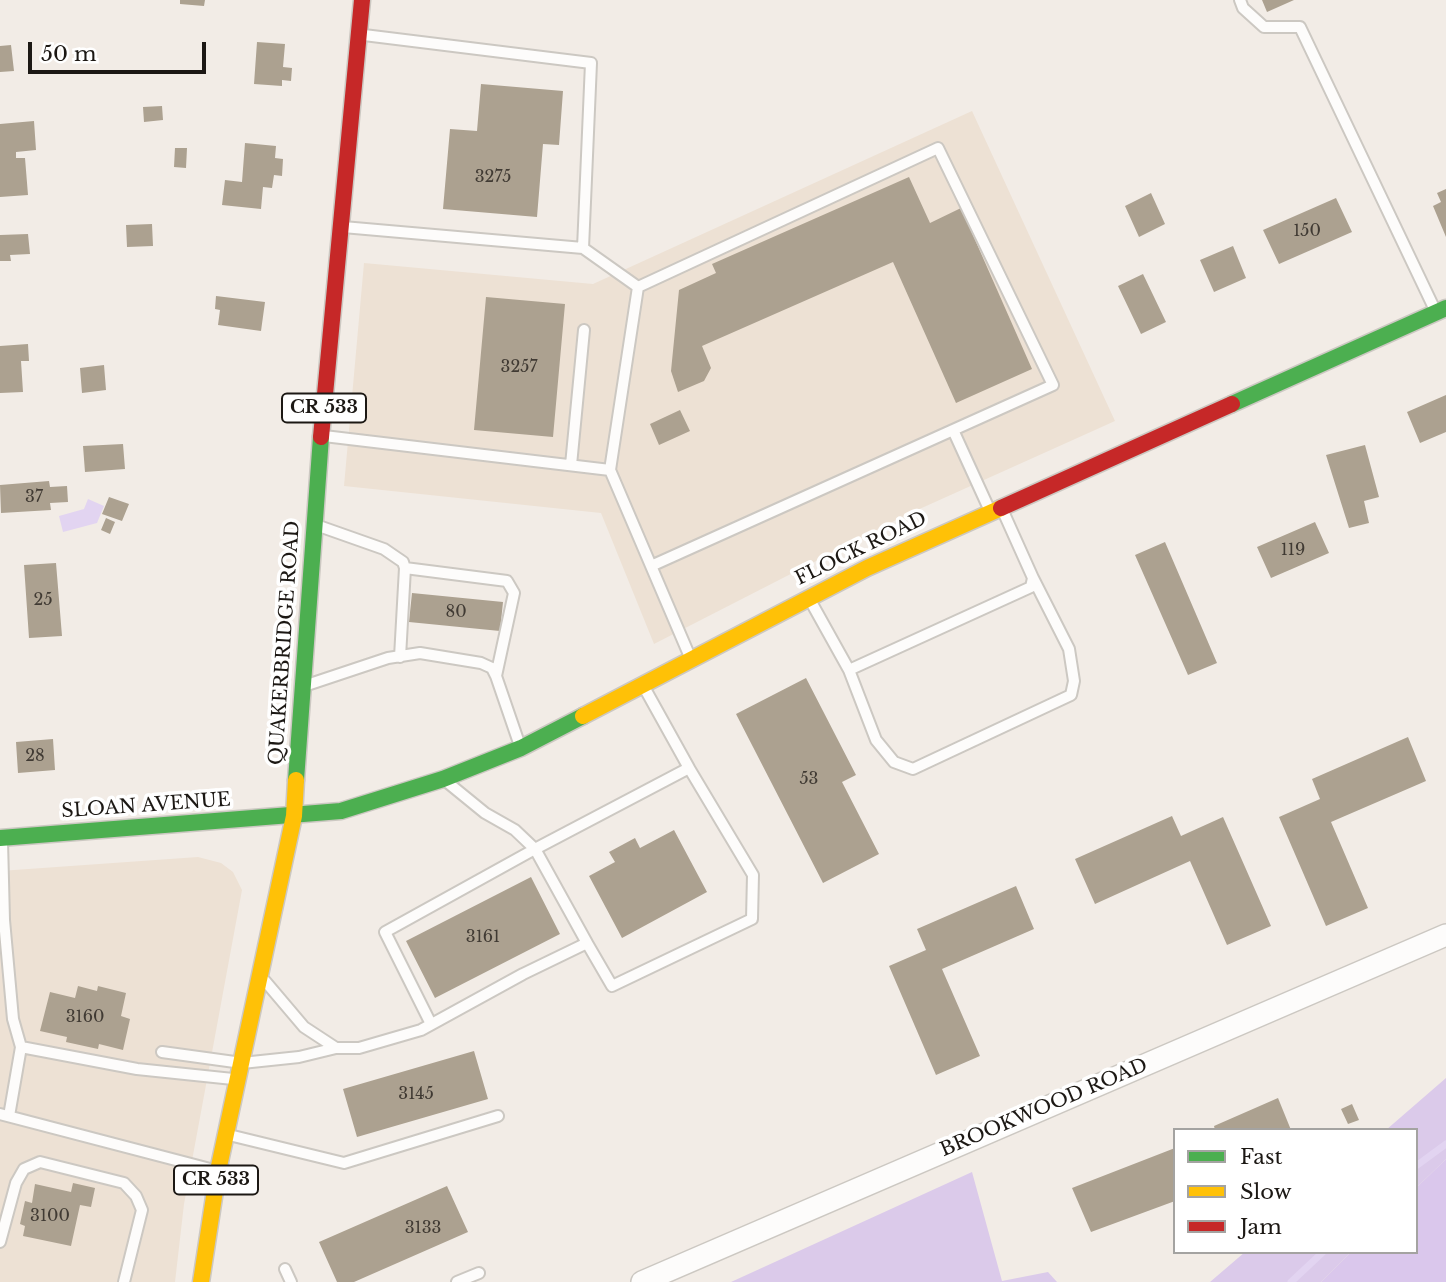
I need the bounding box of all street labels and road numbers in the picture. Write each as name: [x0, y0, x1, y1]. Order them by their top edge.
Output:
road number: CR 533: [282, 394, 366, 422]
street label: FLOCK ROAD: [792, 507, 930, 591]
street label: QUAKERBRIDGE ROAD: [265, 520, 305, 766]
street label: SLOAN AVENUE: [61, 789, 231, 823]
street label: BROOKWOOD ROAD: [937, 1054, 1151, 1162]
road number: CR 533: [174, 1166, 258, 1195]

